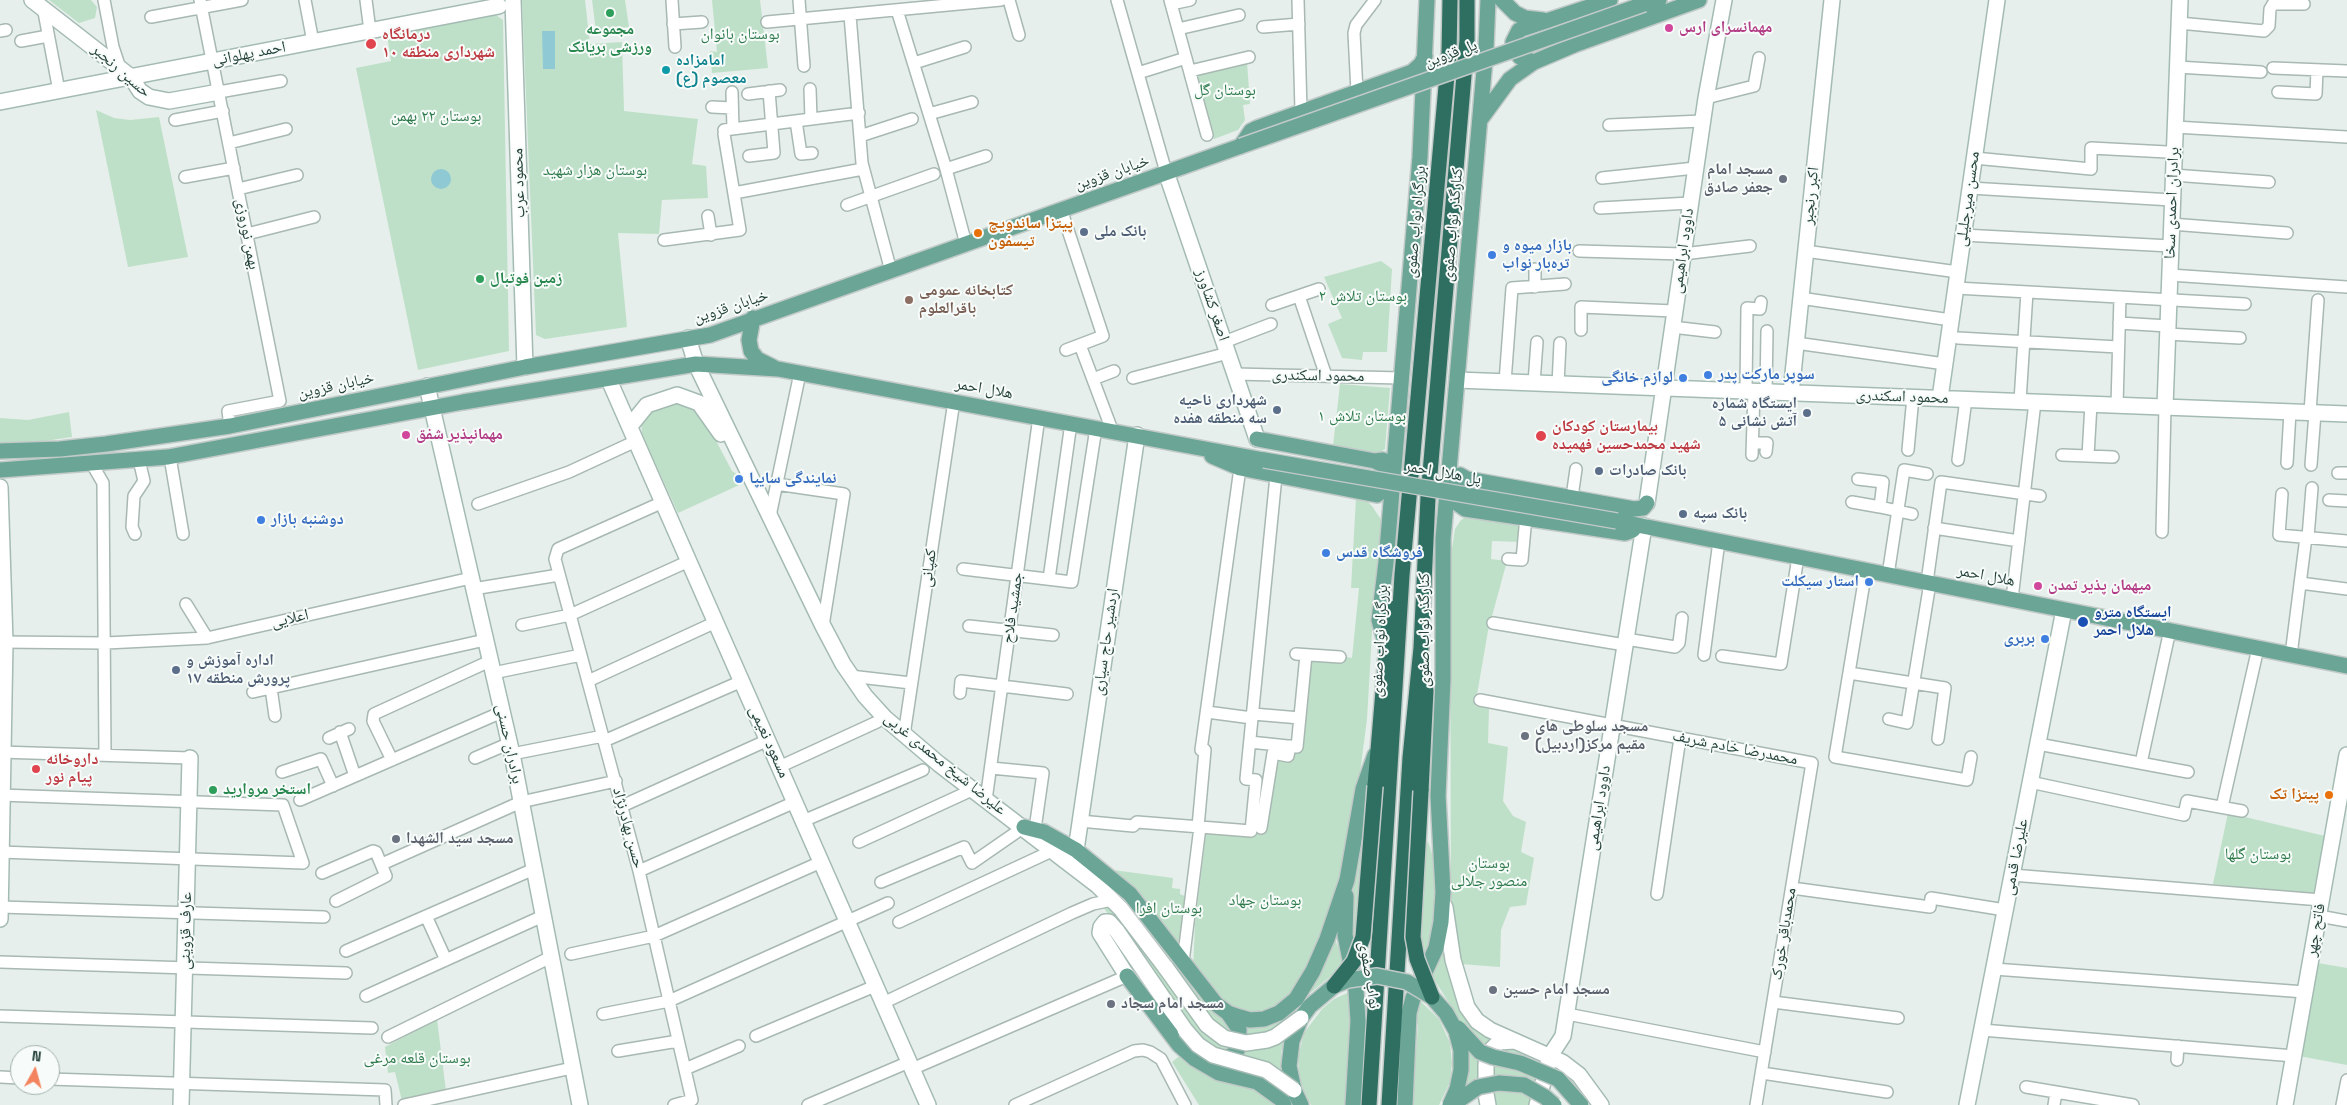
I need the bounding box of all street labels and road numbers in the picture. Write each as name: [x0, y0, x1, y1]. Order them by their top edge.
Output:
street label: پل قزوین: [1422, 36, 1480, 72]
street label: احمد پهلوانی: [211, 37, 287, 71]
street label: حسین رنجبر: [87, 40, 155, 102]
street label: برادران احمدی سخا: [2160, 147, 2184, 259]
street label: محمود عرب: [508, 148, 530, 218]
street label: محسن میرجلیلی: [1952, 150, 1984, 248]
street label: خیابان قزوین: [1072, 151, 1152, 195]
street label: بزرگراه نواب صفوی: [1402, 165, 1430, 279]
street label: اکبر رنجبر: [1798, 166, 1824, 226]
street label: کنارگذر نواب صفوی: [1438, 167, 1468, 283]
street label: بهمن نوروزی: [231, 197, 263, 271]
street label: داوود ابراهیمی: [1668, 207, 1698, 295]
street label: اصغر کشاورز: [1191, 267, 1233, 343]
street label: خیابان قزوین: [691, 286, 771, 328]
street label: محمود اسکندری: [1271, 366, 1365, 386]
street label: خیابان قزوین: [296, 369, 376, 403]
street label: هلال احمر: [953, 374, 1015, 404]
street label: محمود اسکندری: [1855, 386, 1949, 408]
street label: پل هلال احمر: [1403, 457, 1483, 489]
street label: کمپانی: [917, 548, 941, 588]
street label: هلال احمر: [1955, 561, 2017, 591]
street label: جمشید فلاح: [999, 571, 1027, 645]
street label: کنارگذر نواب صفوی: [1415, 573, 1435, 687]
street label: بزرگراه نواب صفوی: [1367, 584, 1393, 698]
street label: اردشیر حاج سیاری: [1089, 587, 1123, 697]
street label: اعلایی: [269, 605, 311, 633]
street label: برادران حسنی: [491, 702, 527, 786]
street label: مسعود نعیمی: [745, 703, 793, 781]
street label: علیرضا شیخ محمدی غربی: [880, 709, 1010, 819]
street label: محمدرضا خادم شریف: [1671, 726, 1799, 770]
street label: داوود ابراهیمی: [1583, 764, 1615, 852]
street label: حسن بهادرنژاد: [608, 785, 648, 871]
street label: علیرضا قدمی: [1999, 817, 2033, 897]
street label: محمدباقر خورک: [1767, 886, 1801, 982]
street label: عارف قزوینی: [176, 892, 196, 970]
street label: فاتح چهر: [2302, 902, 2330, 958]
street label: نواب صفوی: [1354, 940, 1384, 1010]

